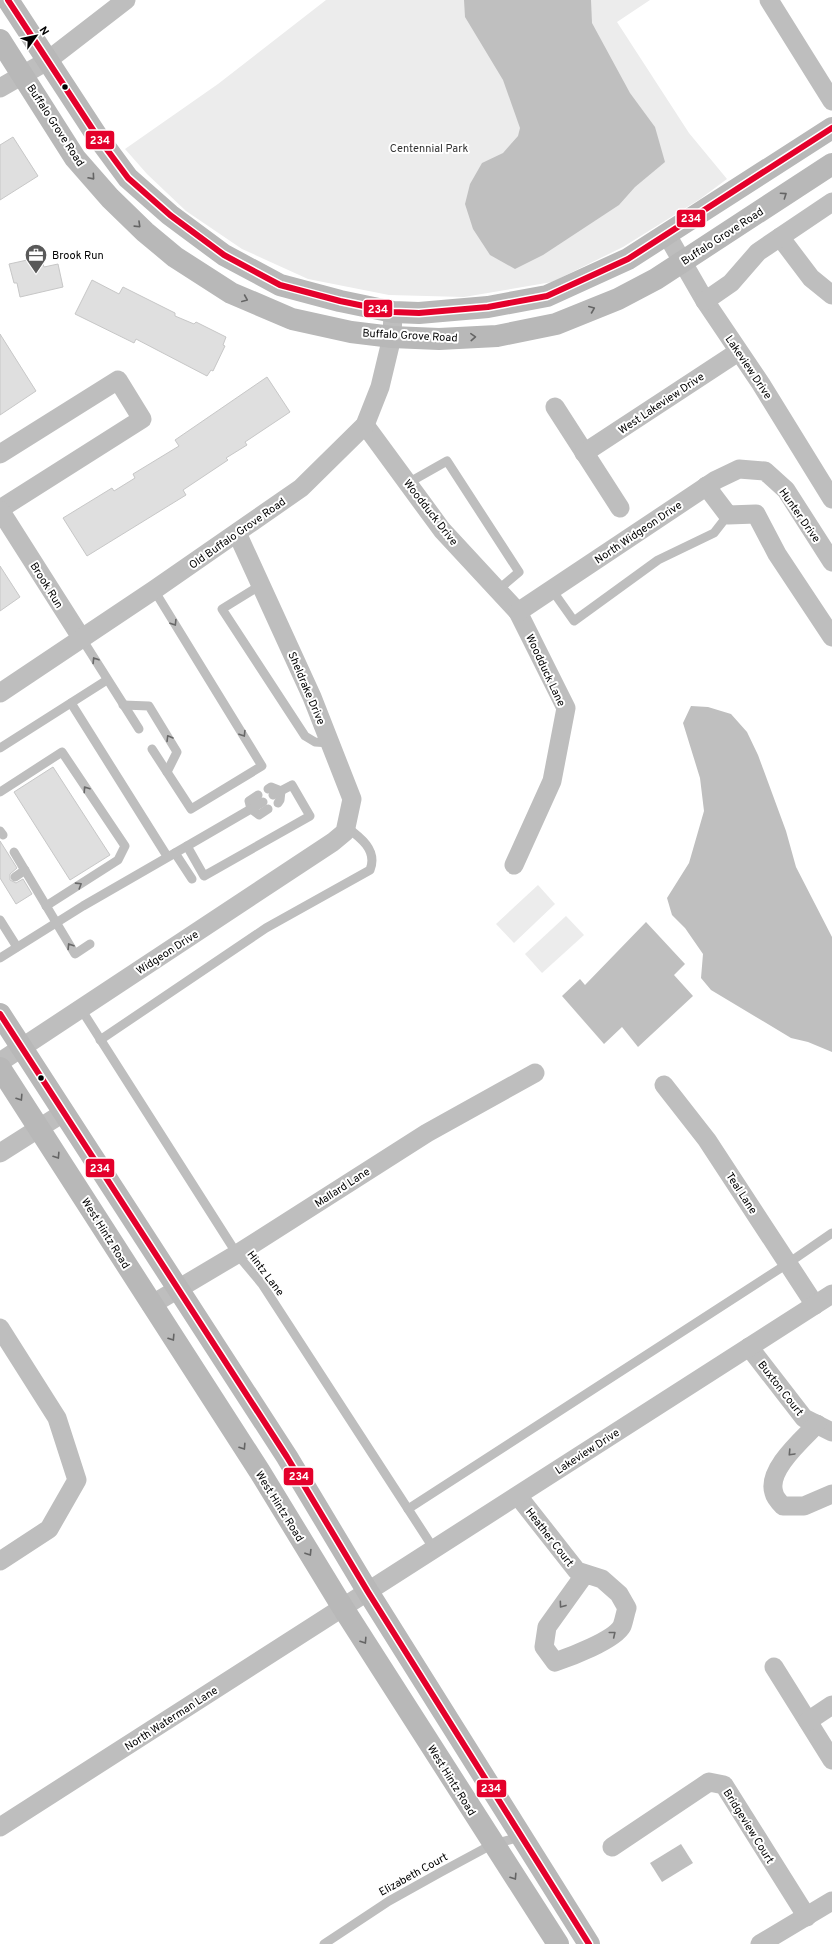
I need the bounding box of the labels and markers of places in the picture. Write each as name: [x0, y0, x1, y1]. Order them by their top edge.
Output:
unlabelled marker: [60, 82, 70, 92]
office icon: Brook Run: [23, 242, 49, 275]
place label: Brook Run: [52, 249, 104, 263]
unlabelled marker: [36, 1073, 46, 1083]

